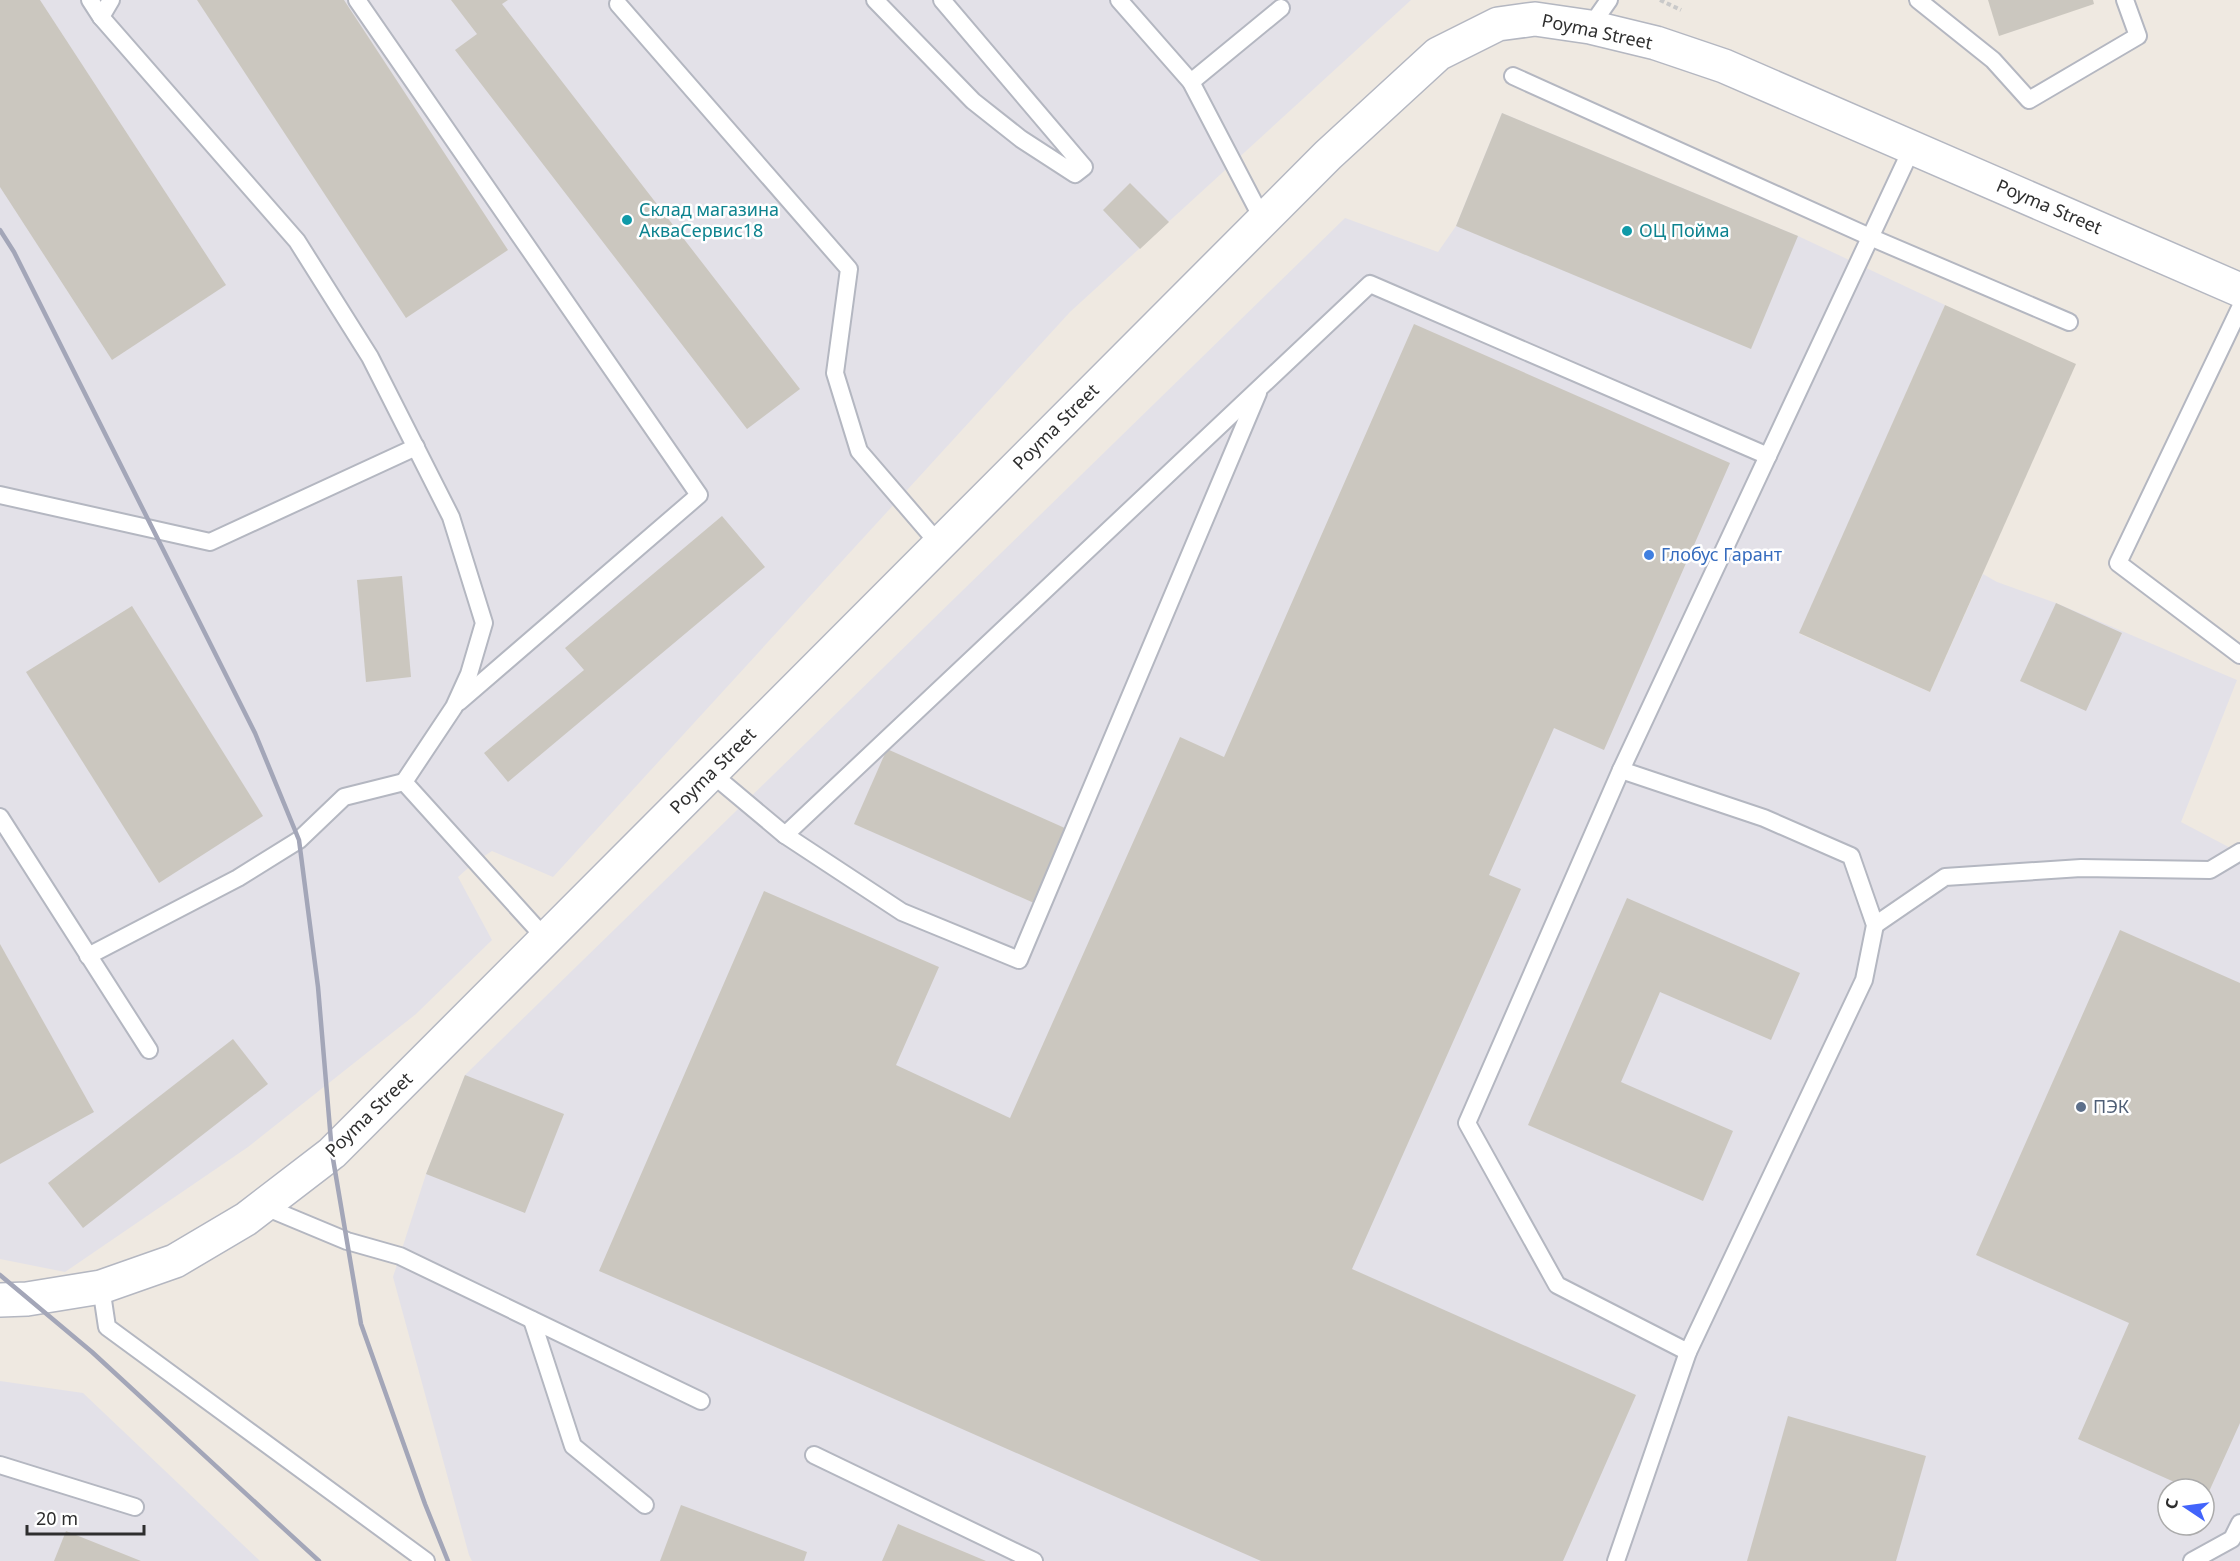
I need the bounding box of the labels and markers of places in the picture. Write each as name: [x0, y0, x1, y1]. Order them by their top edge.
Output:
place label: Склад магазина АкваСервис18: [639, 197, 779, 242]
marker: Склад магазина АкваСервис18: [620, 213, 634, 227]
place label: ОЦ Пойма: [1639, 218, 1730, 242]
marker: ОЦ Пойма: [1620, 224, 1634, 238]
place label: Глобус Гарант: [1661, 542, 1783, 566]
marker: Глобус Гарант: [1642, 548, 1656, 562]
place label: ПЭК: [2093, 1094, 2130, 1118]
marker: ПЭК: [2074, 1100, 2088, 1114]

